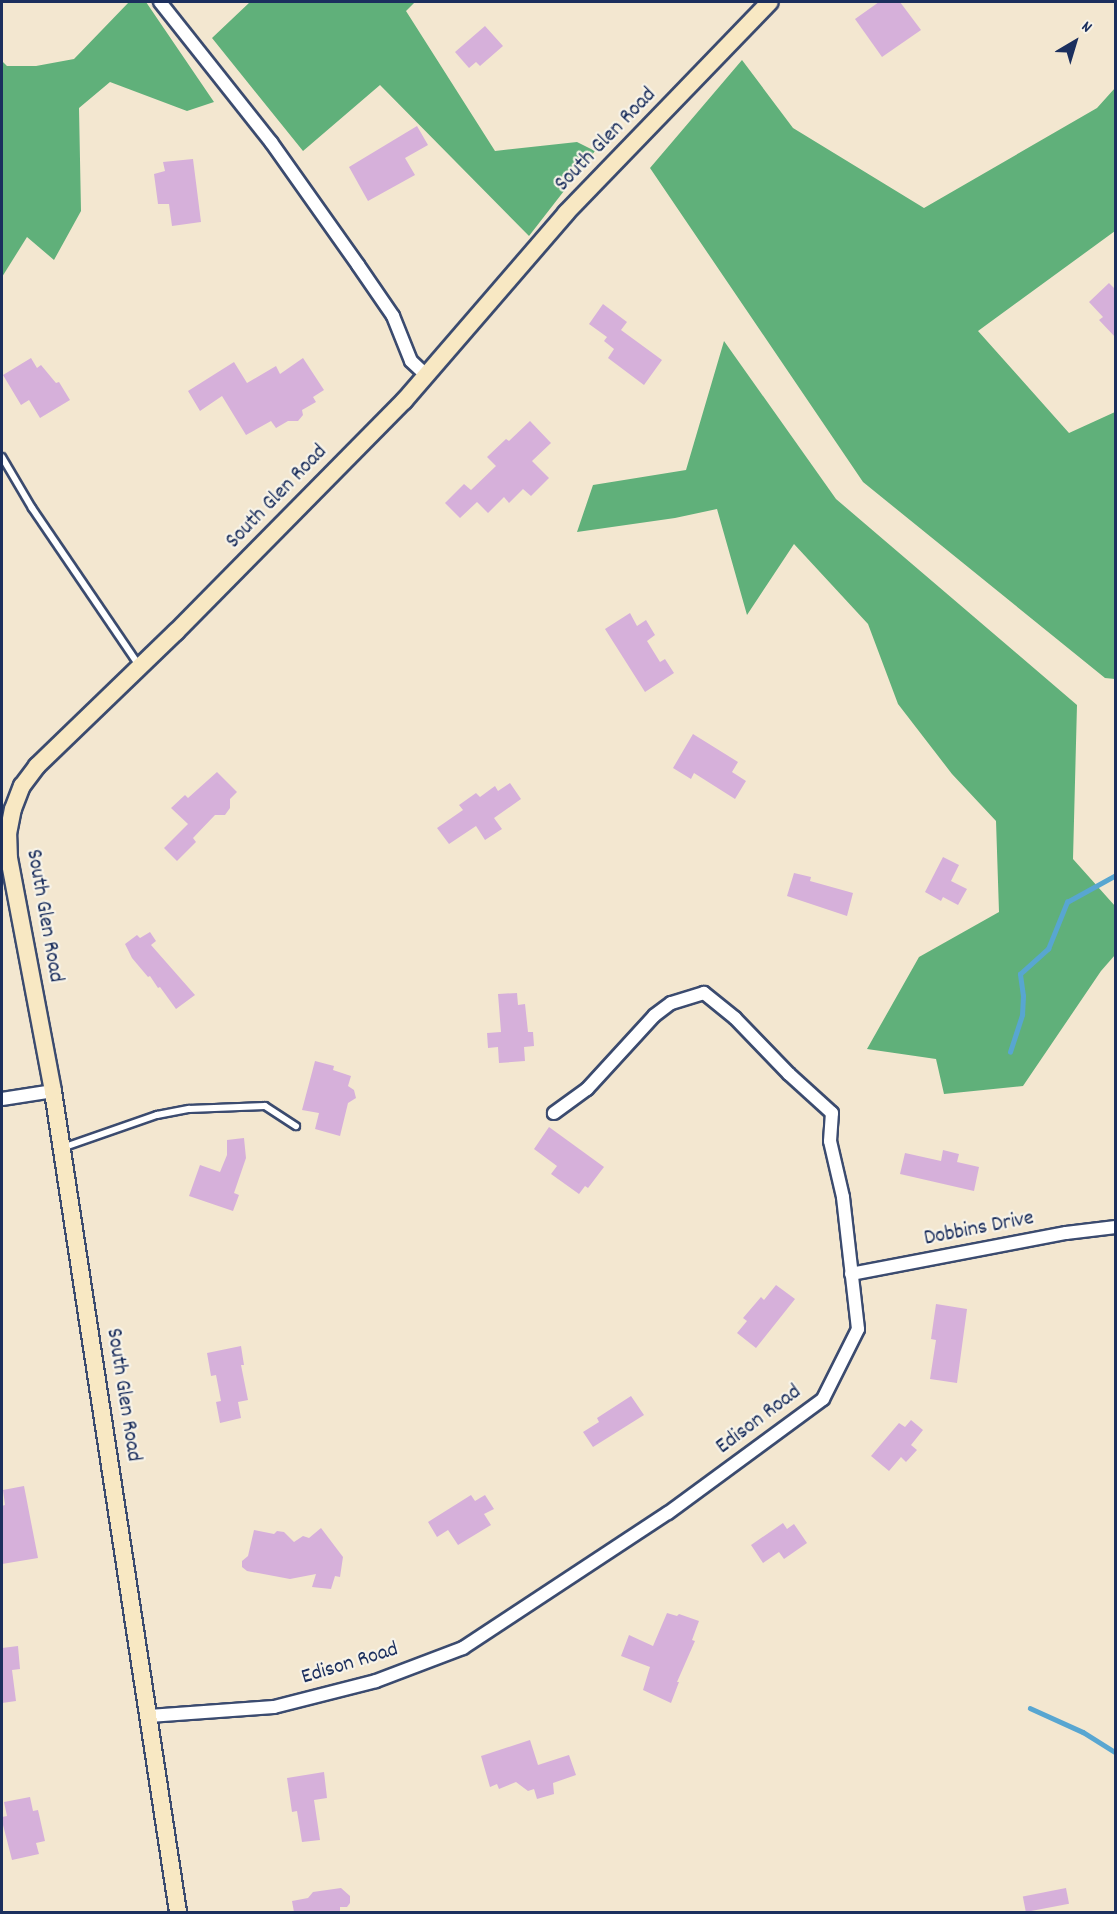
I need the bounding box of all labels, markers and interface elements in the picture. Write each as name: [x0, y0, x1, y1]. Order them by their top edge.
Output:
north arrow: [1045, 12, 1105, 72]
text: N: [1076, 16, 1097, 39]
street label: South Glen Road: [550, 82, 662, 198]
street label: South Glen Road: [221, 439, 333, 555]
street label: South Glen Road: [19, 847, 69, 985]
street label: Dobbins Drive: [922, 1205, 1036, 1253]
street label: South Glen Road: [99, 1326, 147, 1464]
street label: Edison Road: [711, 1379, 807, 1461]
street label: Edison Road: [298, 1637, 402, 1691]

